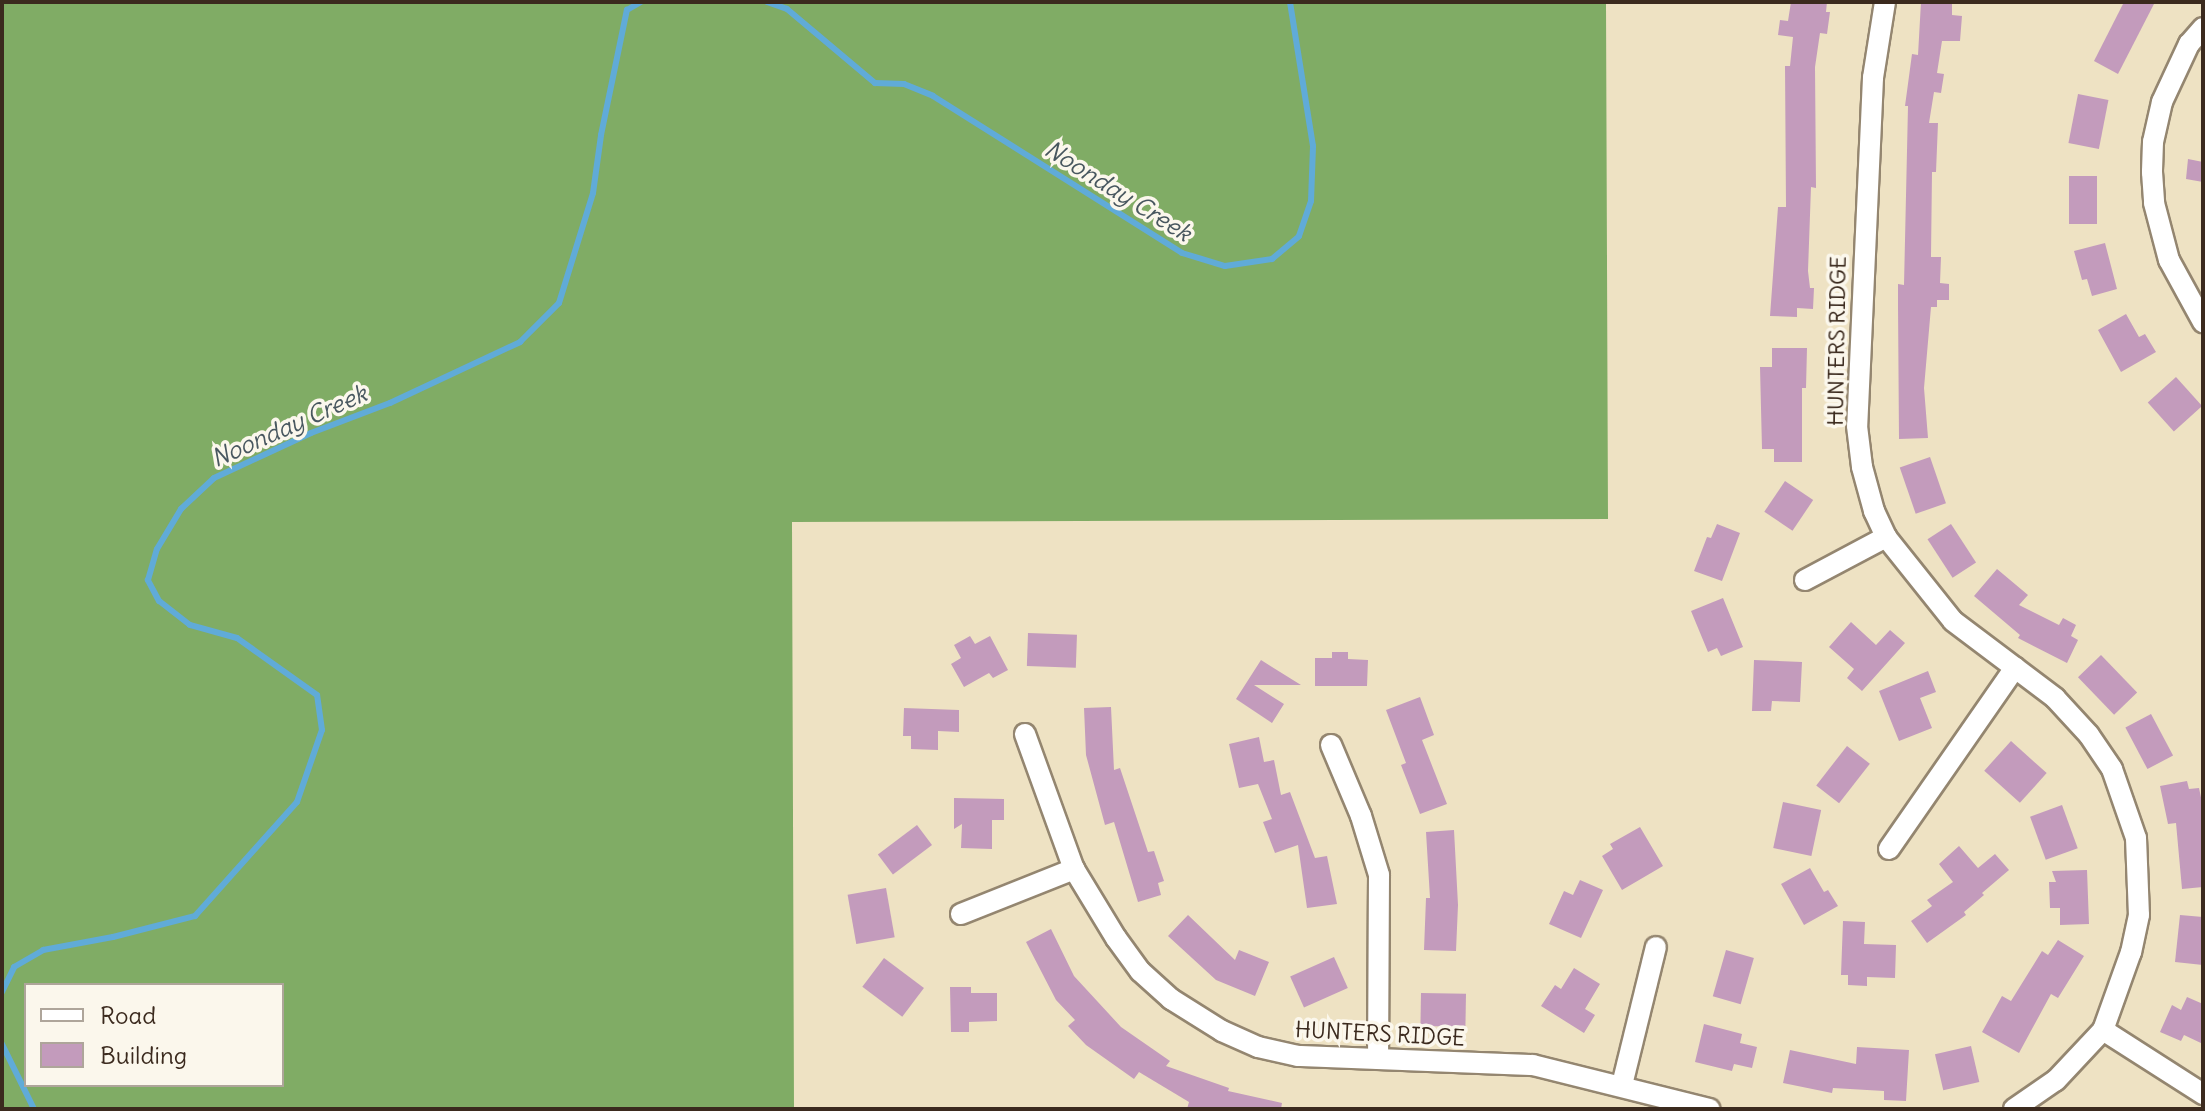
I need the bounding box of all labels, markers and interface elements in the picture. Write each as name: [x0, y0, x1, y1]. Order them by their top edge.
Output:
water label: Noonday Creek: [1040, 135, 1196, 247]
street label: HUNTERS RIDGE: [1822, 256, 1852, 426]
water label: Noonday Creek: [207, 379, 371, 473]
legend: [24, 983, 284, 1087]
text: Road: [100, 1000, 156, 1030]
street label: HUNTERS RIDGE: [1294, 1016, 1466, 1052]
text: Building: [100, 1040, 187, 1070]

